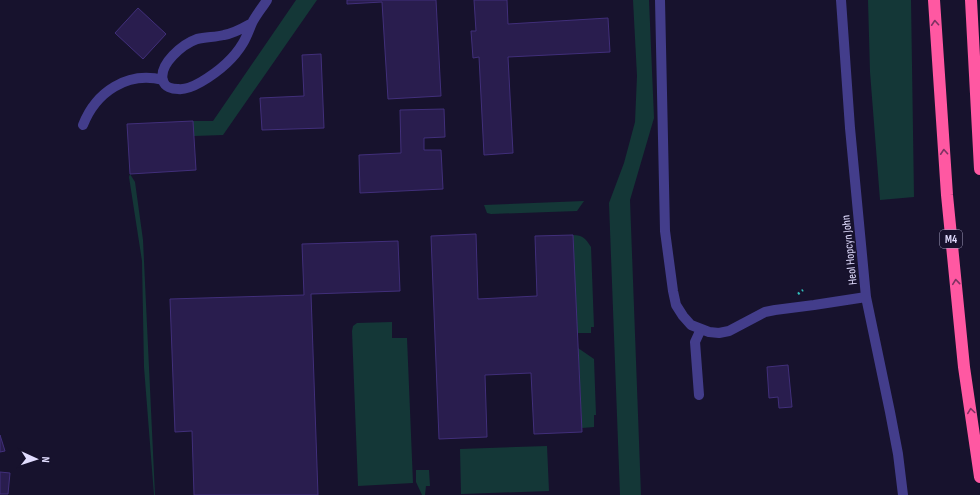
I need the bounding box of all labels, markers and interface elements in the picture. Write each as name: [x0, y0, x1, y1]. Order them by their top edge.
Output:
one-way arrow: [931, 20, 940, 26]
one-way arrow: [940, 149, 949, 155]
street label: Heol Hopcyn John: [838, 214, 861, 286]
road number: M4: [940, 230, 962, 248]
one-way arrow: [951, 279, 960, 285]
one-way arrow: [967, 408, 976, 414]
north arrow: [16, 439, 56, 479]
text: N: [39, 456, 52, 463]

